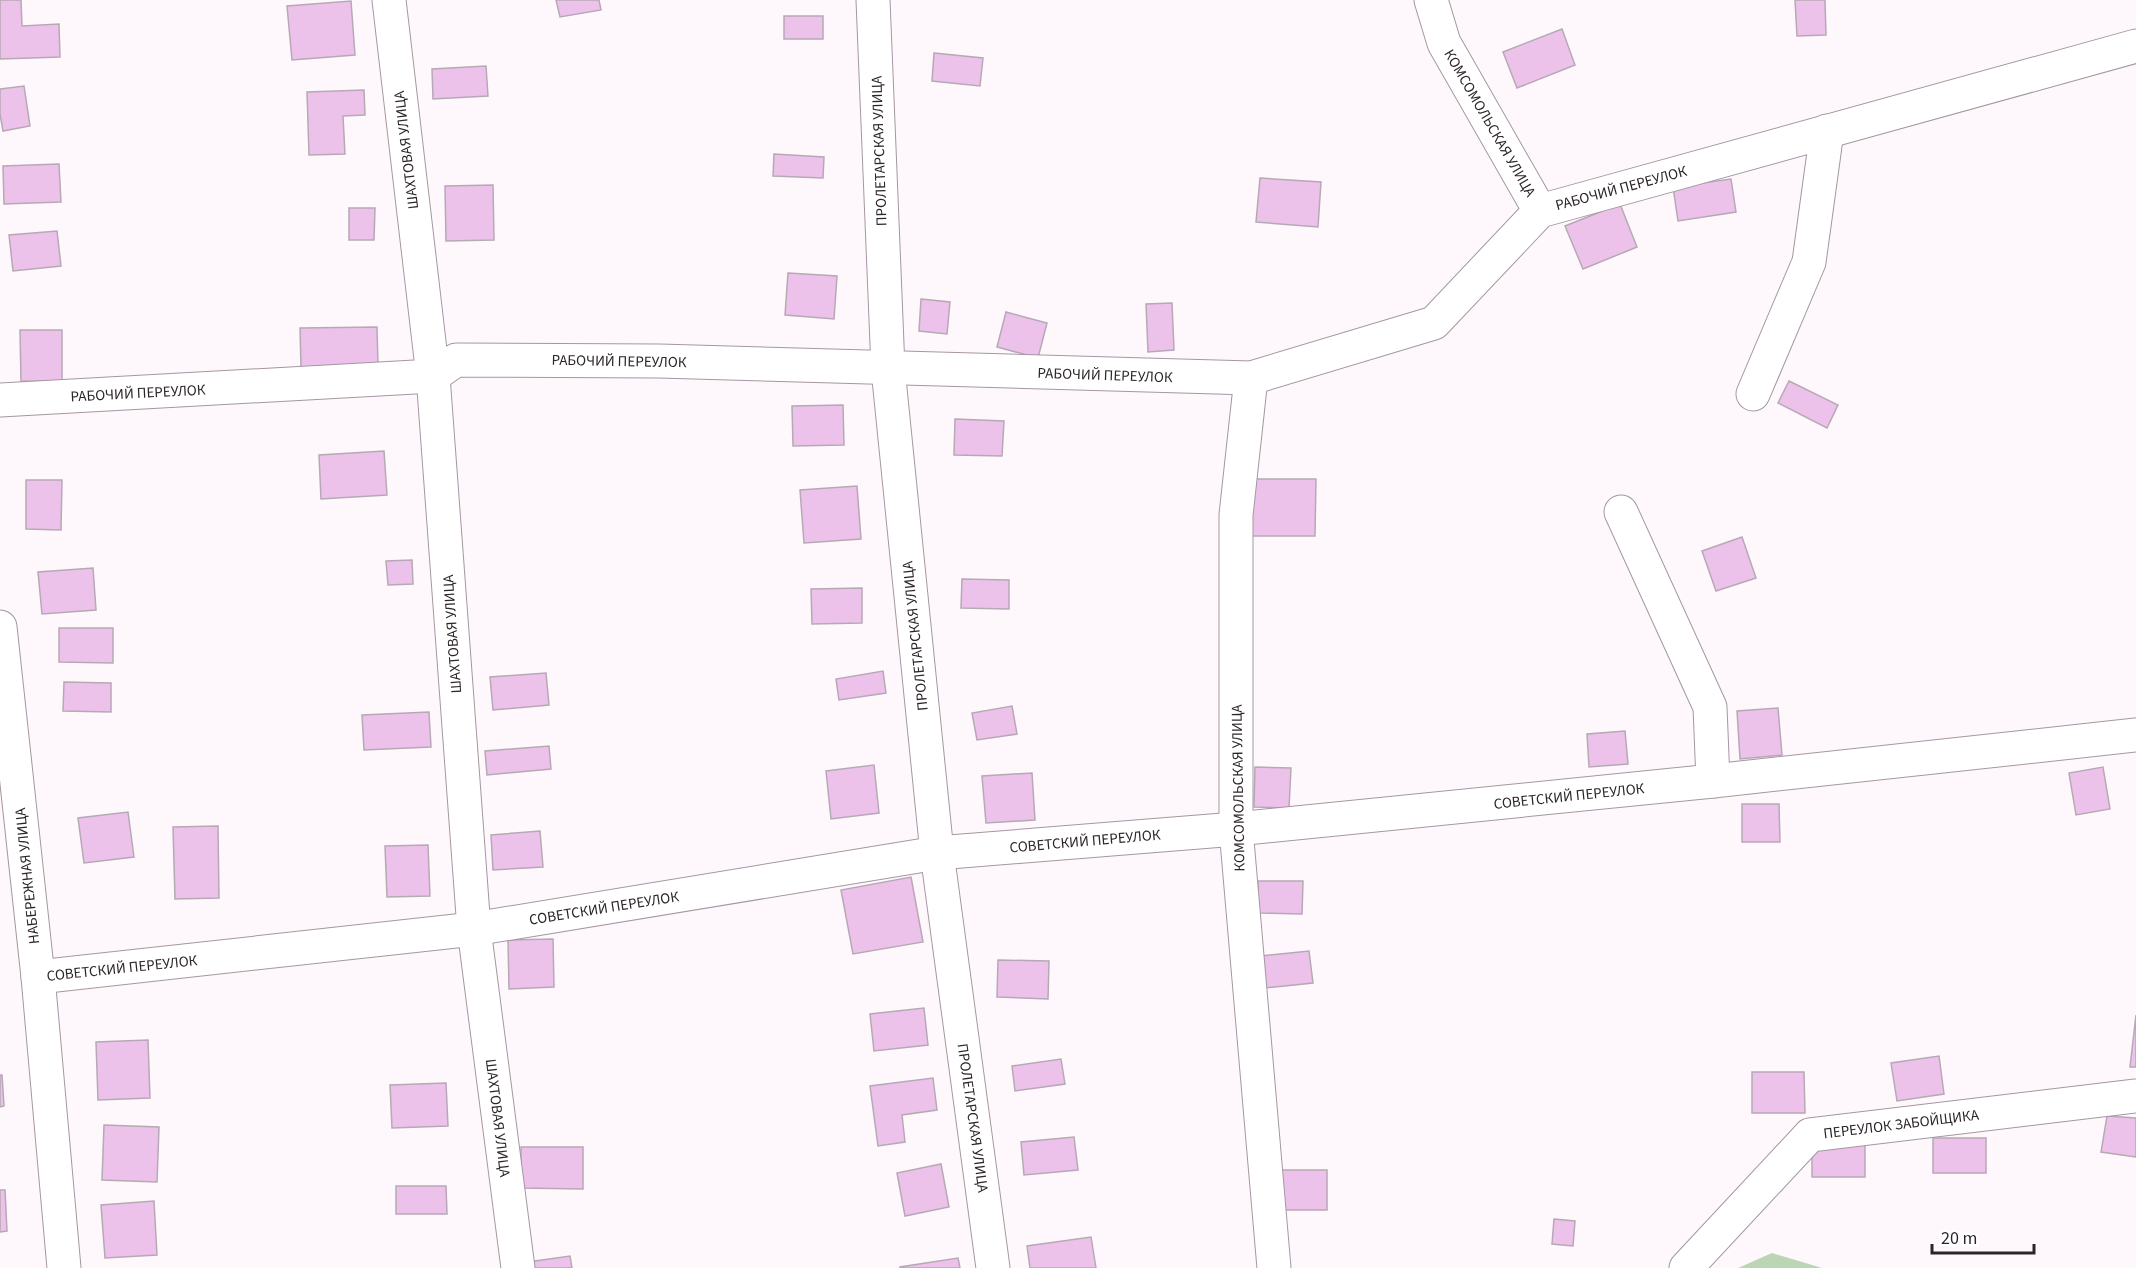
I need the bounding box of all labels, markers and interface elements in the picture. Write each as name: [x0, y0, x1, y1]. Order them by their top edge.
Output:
street label: КОМСОМОЛЬСКАЯ УЛИЦА: [1439, 46, 1541, 202]
street label: ПРОЛЕТАРСКАЯ УЛИЦА: [866, 75, 893, 226]
street label: ШАХТОВАЯ УЛИЦА: [389, 89, 424, 210]
street label: РАБОЧИЙ ПЕРЕУЛОК: [1553, 161, 1689, 216]
street label: РАБОЧИЙ ПЕРЕУЛОК: [551, 350, 687, 373]
street label: РАБОЧИЙ ПЕРЕУЛОК: [1037, 363, 1173, 388]
street label: РАБОЧИЙ ПЕРЕУЛОК: [70, 379, 206, 408]
street label: ПРОЛЕТАРСКАЯ УЛИЦА: [897, 559, 934, 712]
street label: ШАХТОВАЯ УЛИЦА: [438, 573, 467, 694]
street label: КОМСОМОЛЬСКАЯ УЛИЦА: [1227, 703, 1250, 872]
street label: СОВЕТСКИЙ ПЕРЕУЛОК: [1493, 778, 1646, 815]
street label: НАБЕРЕЖНАЯ УЛИЦА: [10, 806, 45, 945]
street label: СОВЕТСКИЙ ПЕРЕУЛОК: [1009, 824, 1162, 859]
street label: СОВЕТСКИЙ ПЕРЕУЛОК: [528, 886, 681, 931]
street label: СОВЕТСКИЙ ПЕРЕУЛОК: [46, 950, 199, 987]
street label: ПРОЛЕТАРСКАЯ УЛИЦА: [952, 1042, 993, 1195]
street label: ШАХТОВАЯ УЛИЦА: [480, 1058, 515, 1179]
street label: ПЕРЕУЛОК ЗАБОЙЩИКА: [1822, 1104, 1981, 1144]
scale bar: [1932, 1217, 2034, 1255]
text: 20 m: [1941, 1226, 1977, 1251]

